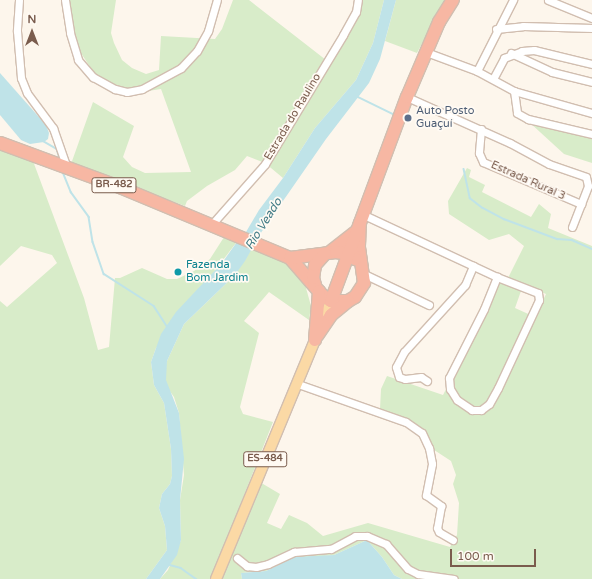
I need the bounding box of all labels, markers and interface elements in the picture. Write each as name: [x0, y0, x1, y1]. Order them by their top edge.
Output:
north arrow: [12, 12, 52, 52]
text: N: [28, 13, 36, 26]
street label: Estrada do Raulino: [262, 71, 324, 163]
place label: Auto Posto Guaçuí: [416, 105, 474, 131]
marker: Auto Posto Guaçuí: [403, 113, 413, 123]
street label: Estrada Rural 3: [489, 159, 567, 203]
road number: BR-482: [91, 177, 137, 193]
water label: Rio Veado: [243, 196, 285, 252]
place label: Fazenda Bom Jardim: [186, 259, 248, 285]
marker: Fazenda Bom Jardim: [173, 267, 183, 277]
road number: ES-484: [243, 451, 287, 467]
scale bar: [452, 541, 538, 567]
text: 100 m: [457, 549, 494, 563]

